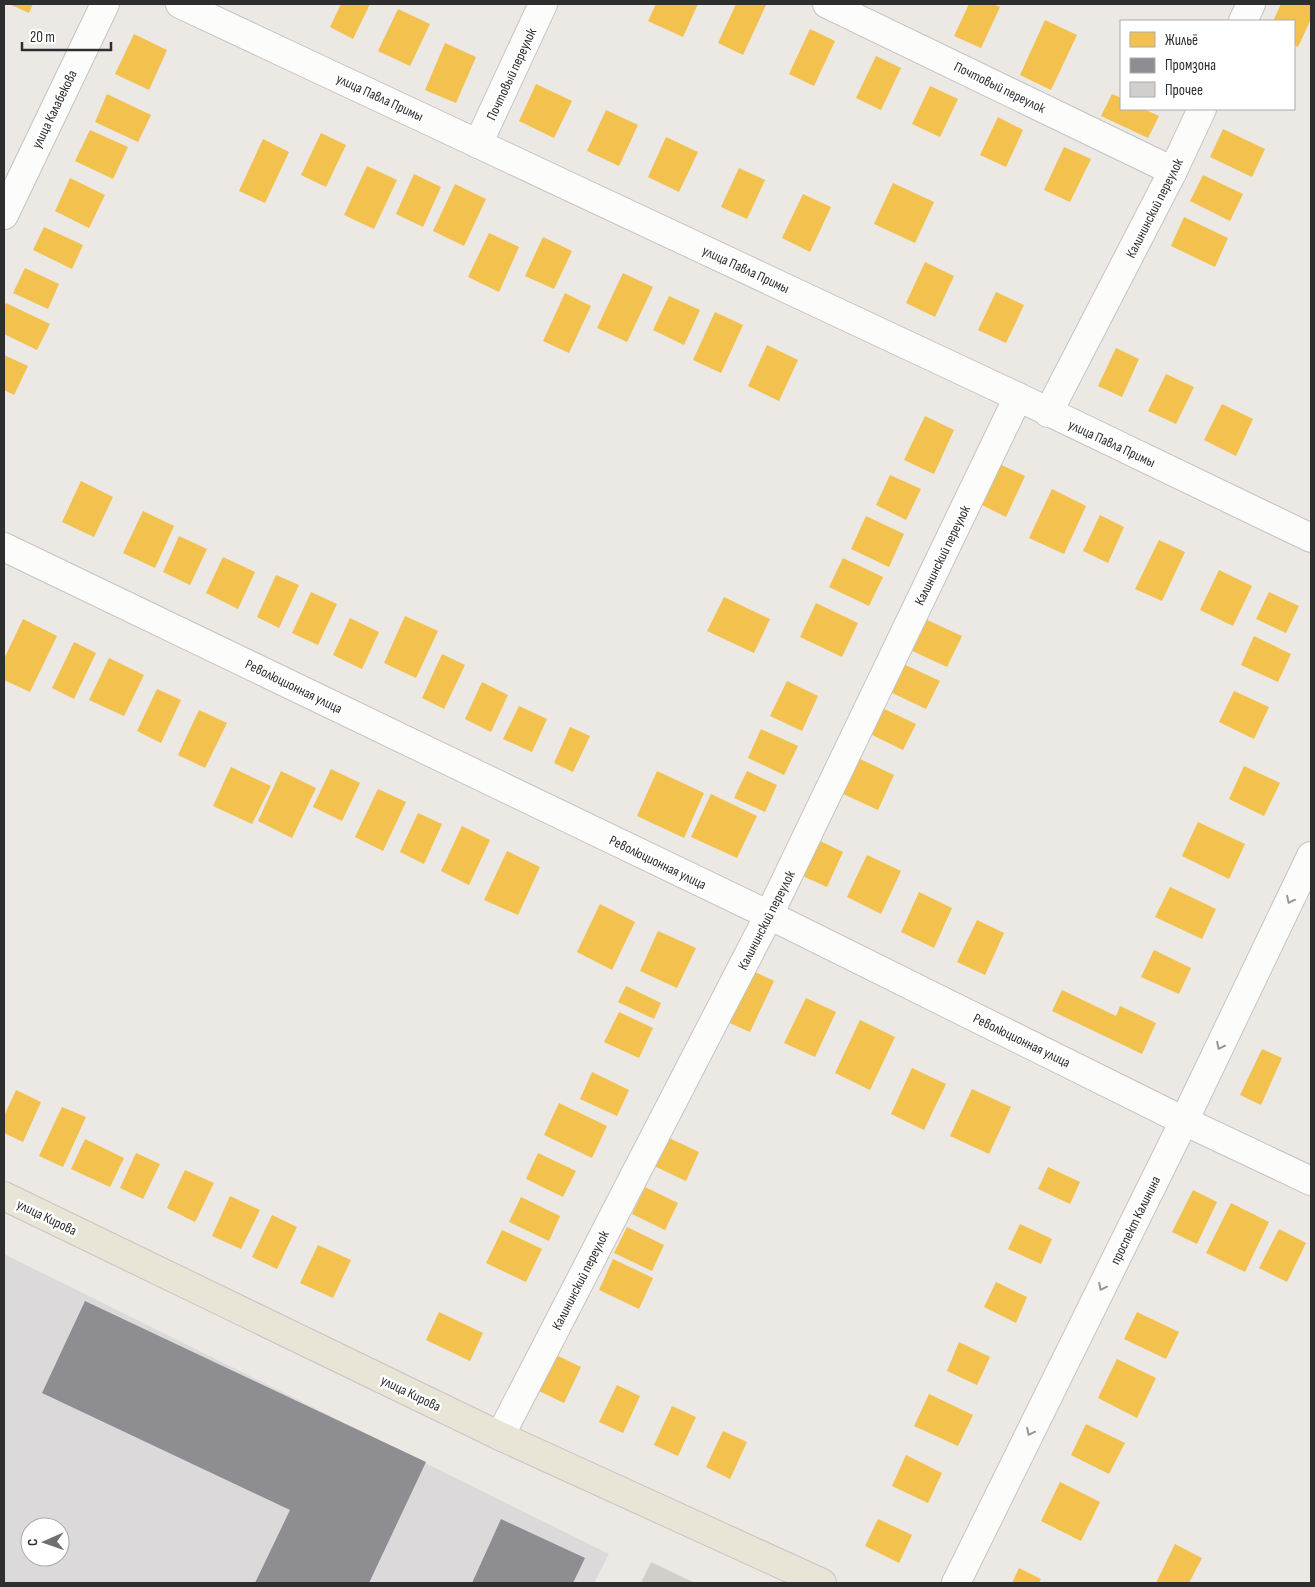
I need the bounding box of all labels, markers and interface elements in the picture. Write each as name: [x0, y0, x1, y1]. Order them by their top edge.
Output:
scale bar: [22, 20, 111, 52]
legend: [1120, 20, 1295, 110]
street label: Почтовый переулок: [483, 25, 540, 123]
text: 20 m: [30, 28, 55, 47]
text: Жильё: [1165, 31, 1198, 50]
text: Промзона: [1165, 56, 1216, 75]
street label: Почтовый переулок: [951, 58, 1049, 117]
street label: улица Калабекова: [28, 67, 81, 151]
street label: улица Павла Примы: [334, 70, 426, 125]
text: Прочее: [1165, 81, 1203, 100]
street label: Калининский переулок: [1122, 155, 1187, 261]
street label: улица Павла Примы: [700, 242, 792, 297]
street label: улица Павла Примы: [1066, 416, 1158, 471]
street label: Калининский переулок: [911, 502, 974, 608]
street label: Революционная улица: [243, 656, 345, 717]
street label: Революционная улица: [607, 832, 709, 893]
street label: Калининский переулок: [734, 867, 799, 973]
one-way arrow: [1286, 895, 1296, 904]
street label: Революционная улица: [971, 1010, 1073, 1071]
one-way arrow: [1216, 1041, 1226, 1050]
street label: проспект Калинина: [1107, 1173, 1164, 1267]
street label: улица Кирова: [14, 1196, 79, 1239]
street label: Калининский переулок: [548, 1227, 613, 1333]
one-way arrow: [1098, 1281, 1108, 1290]
street label: улица Кирова: [378, 1372, 443, 1415]
one-way arrow: [1026, 1427, 1036, 1436]
north arrow: [20, 1517, 70, 1567]
text: С: [24, 1539, 41, 1546]

